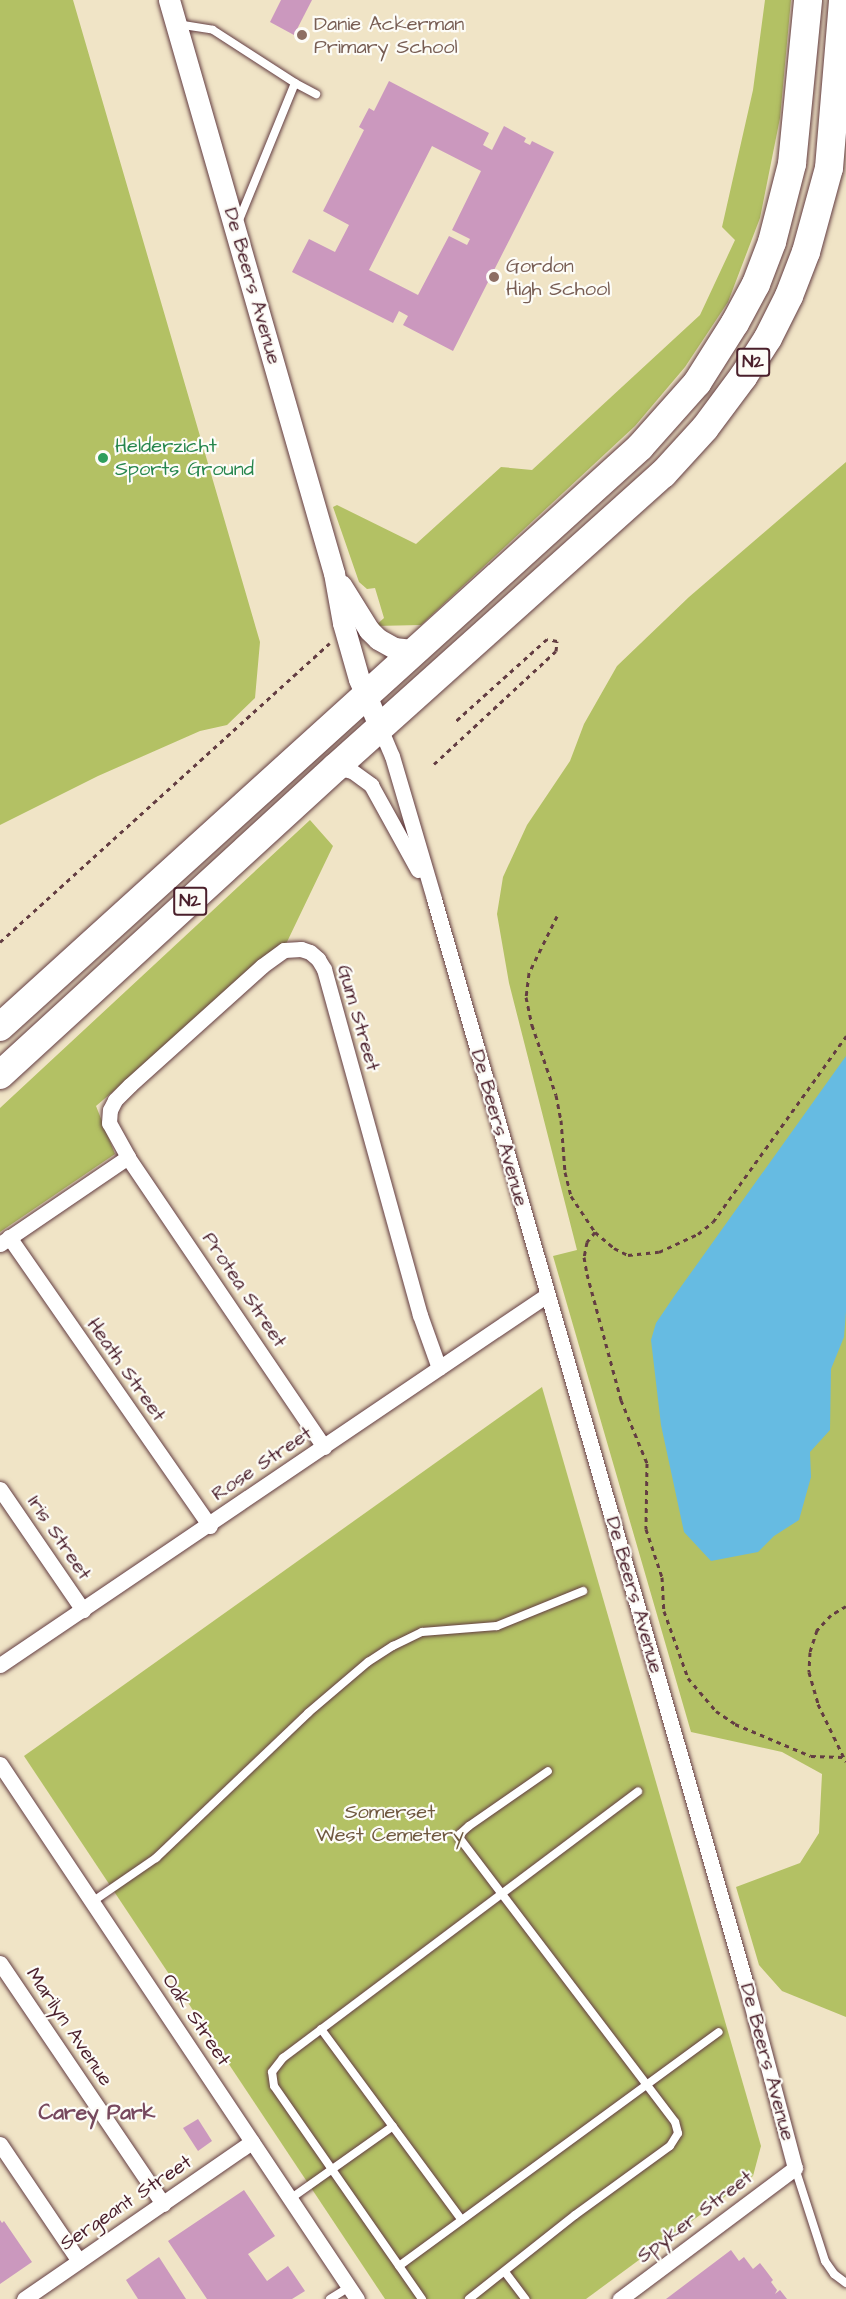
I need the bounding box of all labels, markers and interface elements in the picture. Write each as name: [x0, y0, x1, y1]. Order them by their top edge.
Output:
place label: Danie Ackerman Primary School: [314, 12, 464, 59]
marker: Danie Ackerman Primary School: [295, 28, 309, 42]
street label: De Beers Avenue: [218, 205, 286, 367]
place label: Gordon High School: [506, 254, 610, 301]
marker: Gordon High School: [487, 270, 501, 284]
road number: N2: [735, 347, 771, 377]
place label: Helderzicht Sports Ground: [115, 434, 254, 481]
marker: Helderzicht Sports Ground: [96, 451, 110, 465]
road number: N2: [172, 886, 208, 916]
street label: Gum Street: [331, 962, 385, 1074]
street label: De Beers Avenue: [465, 1047, 533, 1209]
street label: Protea Street: [197, 1228, 291, 1352]
street label: Heath Street: [82, 1314, 170, 1426]
street label: Rose Street: [207, 1422, 317, 1506]
street label: Iris Street: [22, 1491, 96, 1585]
street label: De Beers Avenue: [600, 1514, 668, 1676]
park label: Somerset West Cemetery: [316, 1801, 464, 1848]
street label: Marilyn Avenue: [20, 1963, 118, 2091]
street label: Oak Street: [157, 1970, 235, 2070]
street label: De Beers Avenue: [734, 1981, 800, 2143]
district label: Carey Park: [39, 2100, 155, 2126]
street label: Sergeant Street: [56, 2150, 196, 2256]
street label: Spyker Street: [632, 2166, 758, 2268]

